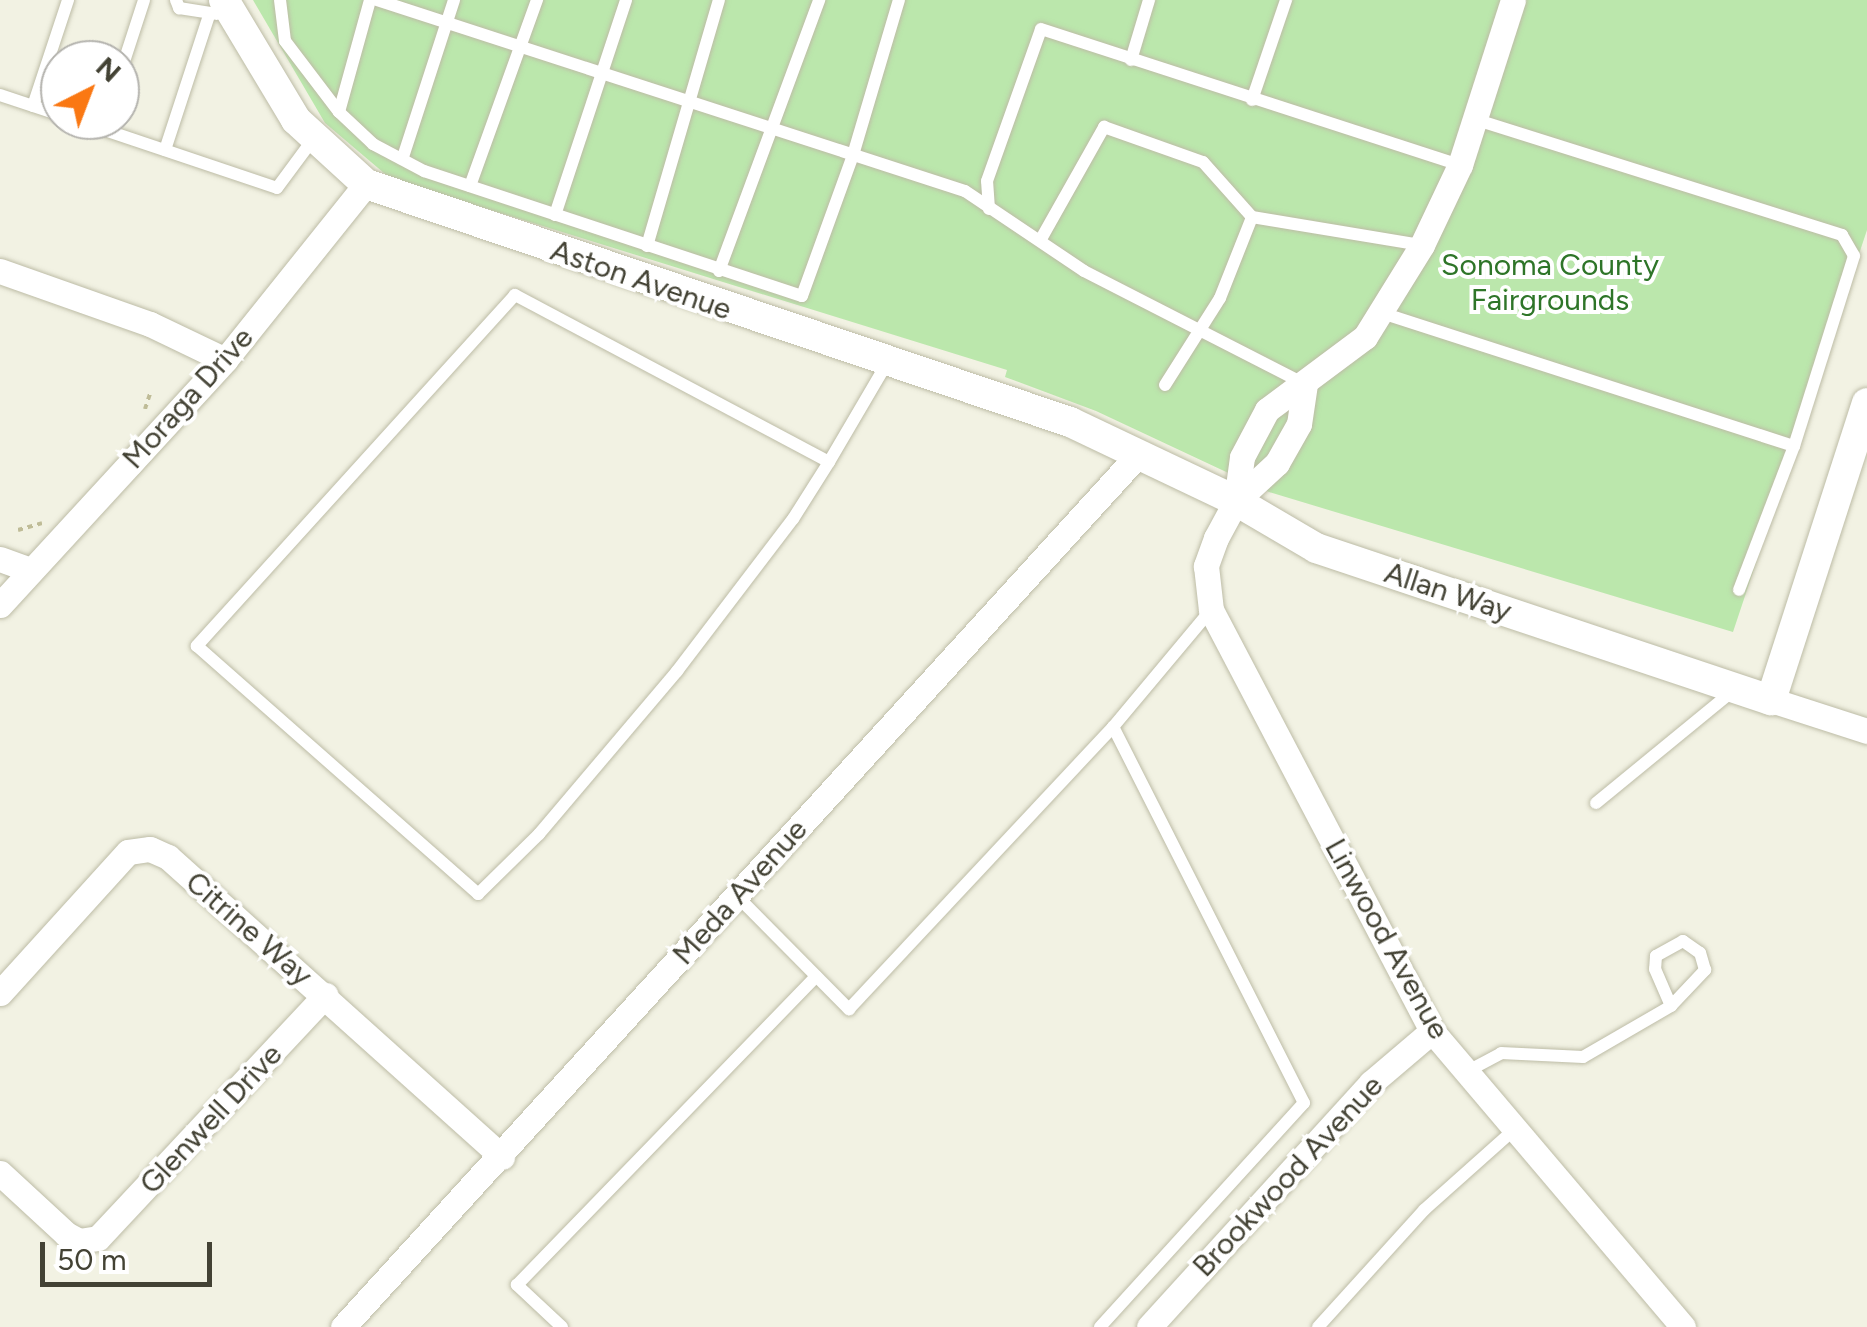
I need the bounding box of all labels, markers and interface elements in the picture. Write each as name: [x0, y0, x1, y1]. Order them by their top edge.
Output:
north arrow: [40, 40, 140, 140]
text: N: [89, 49, 128, 89]
street label: Aston Avenue: [546, 232, 736, 328]
park label: Sonoma County Fairgrounds: [1441, 247, 1659, 318]
street label: Moraga Drive: [115, 320, 261, 476]
street label: Allan Way: [1380, 555, 1516, 629]
street label: Meda Avenue: [665, 812, 815, 972]
street label: Linwood Avenue: [1317, 833, 1457, 1045]
street label: Citrine Way: [178, 864, 320, 994]
street label: Glenwell Drive: [132, 1037, 290, 1201]
street label: Brookwood Avenue: [1185, 1068, 1391, 1284]
scale bar: [45, 1222, 218, 1284]
text: 50 m: [57, 1241, 126, 1278]

